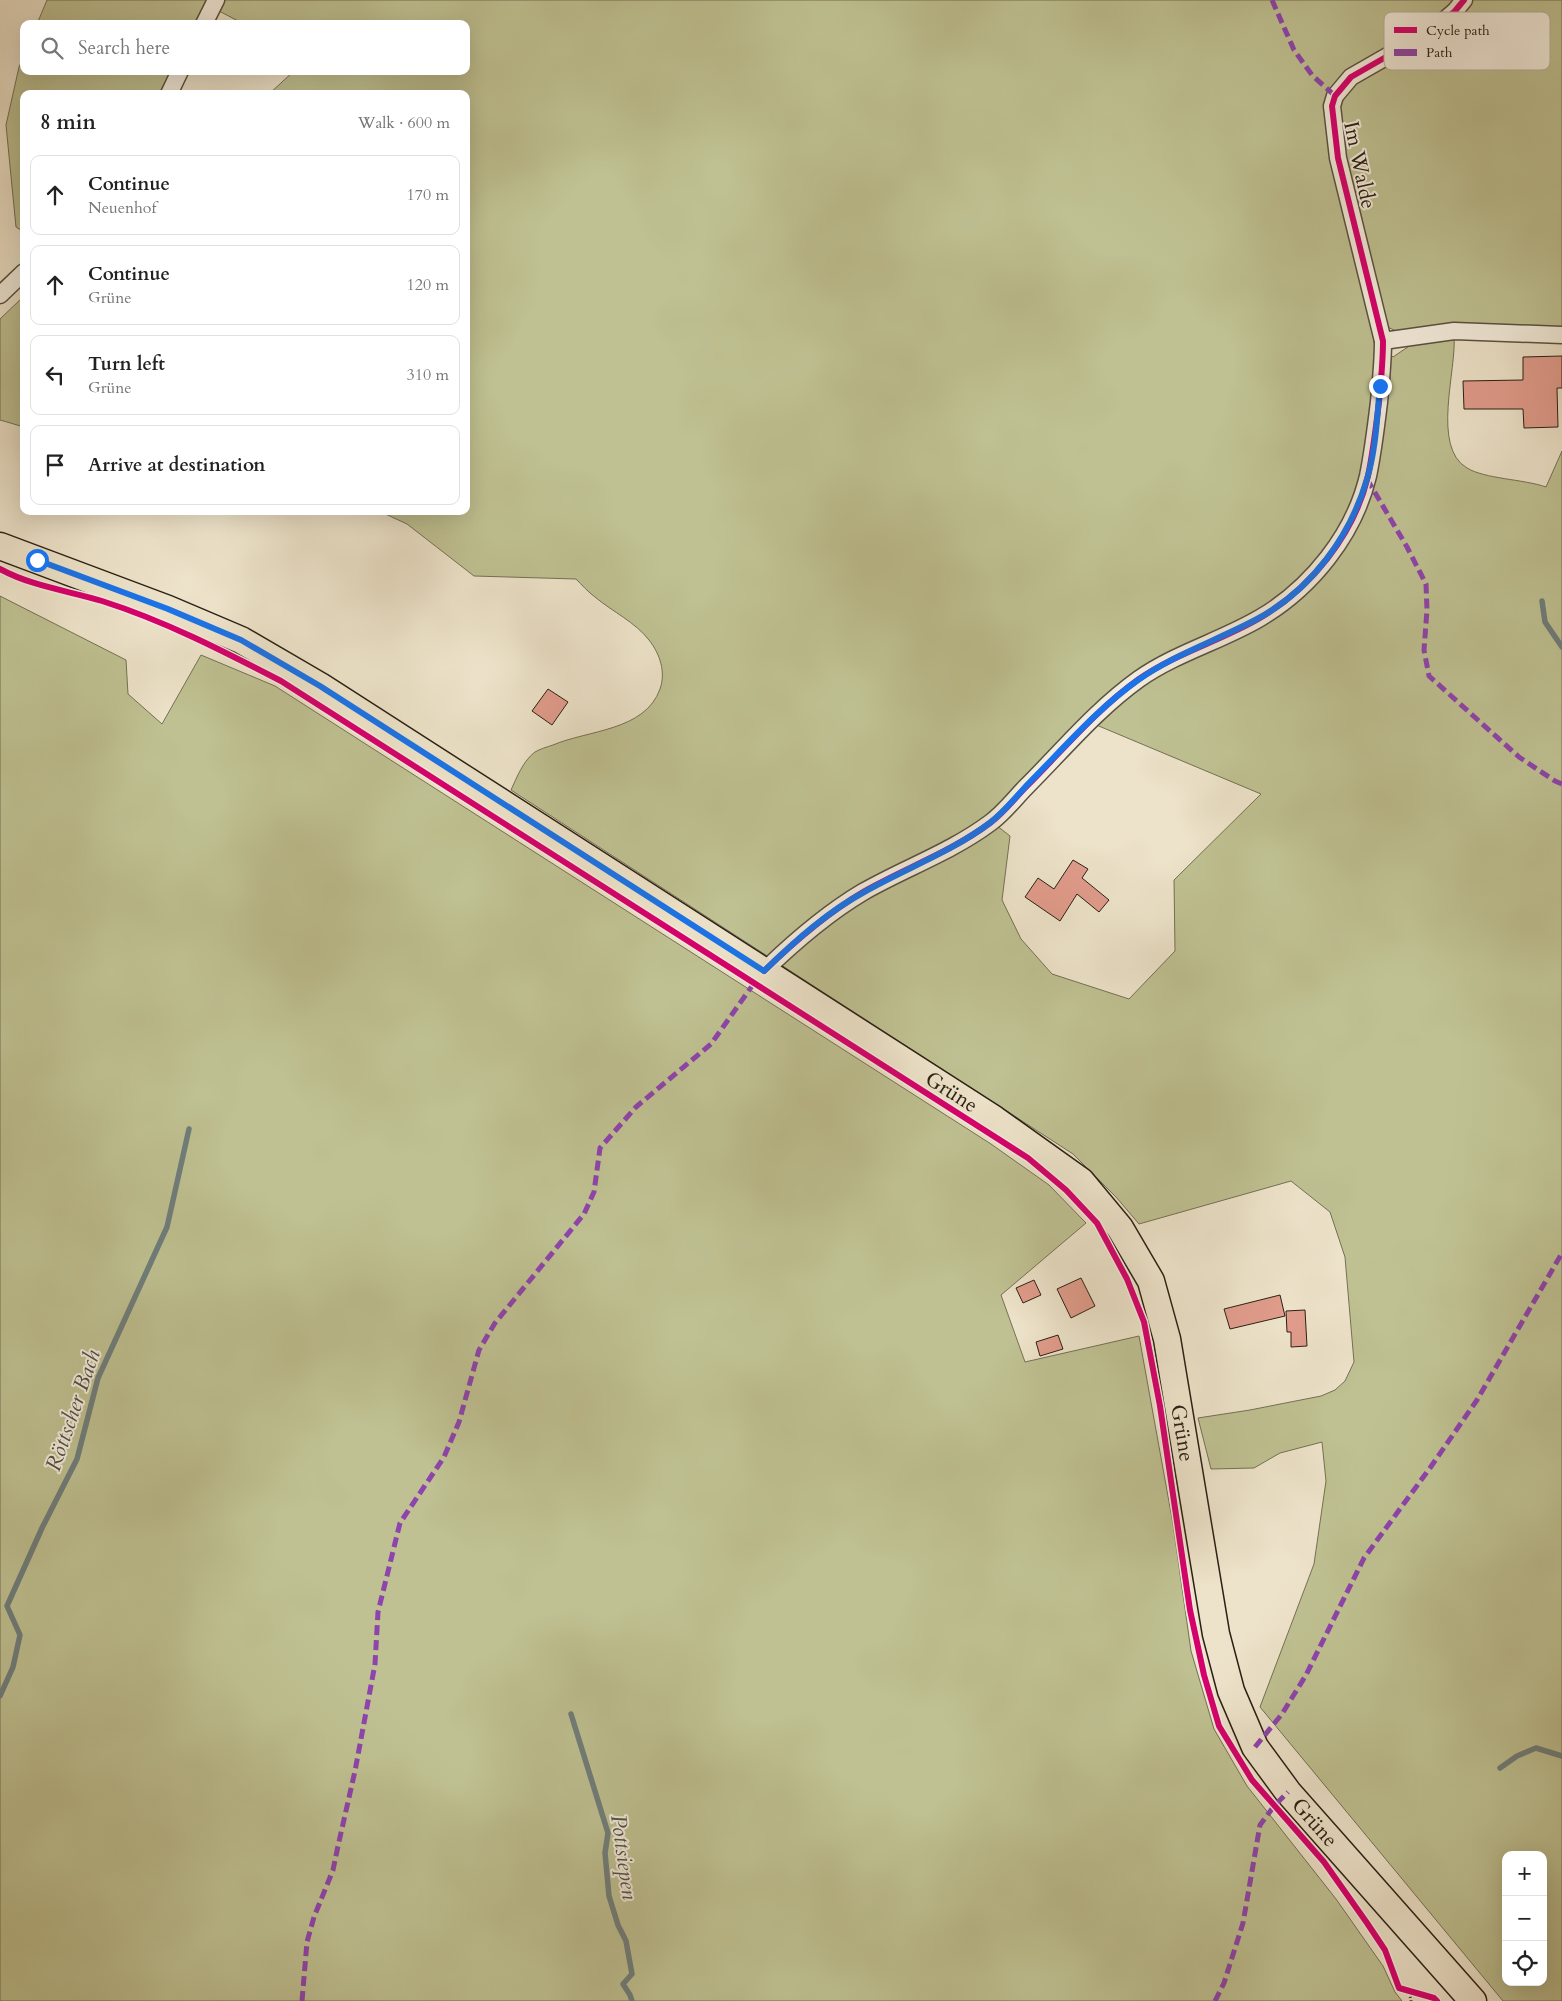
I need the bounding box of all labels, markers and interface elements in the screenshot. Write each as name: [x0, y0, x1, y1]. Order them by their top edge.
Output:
legend: [1384, 12, 1550, 70]
search box: [20, 20, 470, 75]
text: Cycle path: [1426, 21, 1490, 40]
icon: search: [38, 34, 66, 62]
text: Search here: [78, 35, 170, 61]
text: Path: [1426, 43, 1453, 62]
text: 8 min: [40, 108, 96, 137]
text: Walk · 600 m: [358, 112, 450, 134]
street label: Im Walde: [1336, 119, 1383, 212]
text: Continue: [88, 171, 170, 197]
icon: ahead: [41, 181, 69, 209]
text: 170 m: [407, 184, 449, 206]
text: Neuenhof: [88, 197, 156, 219]
text: Continue: [88, 261, 170, 287]
icon: ahead: [41, 271, 69, 299]
text: 120 m: [407, 274, 449, 296]
text: Grüne: [88, 287, 132, 309]
text: Turn left: [88, 351, 165, 377]
icon: left: [41, 361, 69, 389]
text: 310 m: [407, 364, 449, 386]
route end: [1369, 375, 1392, 398]
text: Grüne: [88, 377, 132, 399]
icon: arrive: [41, 451, 69, 479]
text: Arrive at destination: [88, 452, 265, 478]
route start: [26, 549, 49, 572]
street label: Grüne: [920, 1065, 983, 1120]
water label: Röttscher Bach: [38, 1345, 108, 1475]
street label: Grüne: [1163, 1402, 1201, 1464]
street label: Grüne: [1285, 1792, 1344, 1854]
water label: Pottsiepen: [603, 1813, 645, 1902]
map controls: [1502, 1851, 1547, 1986]
button: +: [1502, 1851, 1547, 1896]
button: −: [1502, 1896, 1547, 1941]
button: locate: [1502, 1941, 1547, 1986]

